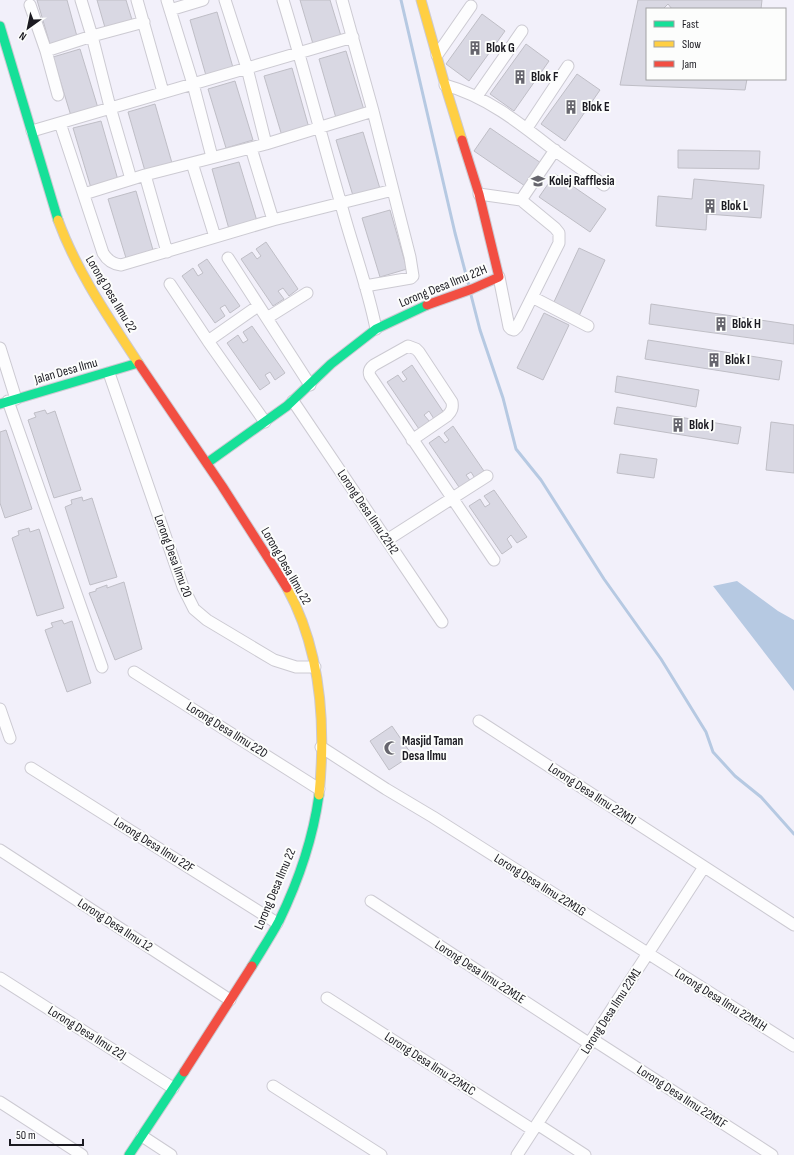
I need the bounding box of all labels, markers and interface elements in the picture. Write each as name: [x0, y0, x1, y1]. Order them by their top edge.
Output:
north arrow: [8, 8, 48, 48]
legend: [646, 8, 786, 80]
text: Fast: [682, 17, 699, 32]
text: N: [17, 29, 29, 43]
text: Slow: [682, 37, 701, 52]
building icon: Blok G: [467, 40, 483, 56]
place label: Blok G: [486, 40, 515, 56]
text: Jam: [681, 57, 697, 72]
building icon: Blok F: [512, 69, 528, 85]
place label: Blok F: [531, 69, 559, 85]
building icon: Blok E: [563, 99, 579, 115]
place label: Blok E: [582, 99, 610, 115]
school or university icon: Kolej Rafflesia: [530, 173, 546, 189]
place label: Kolej Rafflesia: [549, 173, 615, 189]
building icon: Blok L: [702, 198, 718, 214]
place label: Blok L: [721, 198, 748, 214]
street label: Lorong Desa Ilmu 22: [82, 253, 140, 335]
street label: Lorong Desa Ilmu 22H: [397, 261, 489, 311]
building icon: Blok H: [713, 316, 729, 332]
place label: Blok H: [732, 316, 761, 332]
building icon: Blok I: [706, 352, 722, 368]
place label: Blok I: [725, 352, 750, 368]
street label: Jalan Desa Ilmu: [32, 354, 99, 388]
building icon: Blok J: [670, 417, 686, 433]
place label: Blok J: [689, 417, 714, 433]
street label: Lorong Desa Ilmu 22H2: [334, 467, 402, 557]
street label: Lorong Desa Ilmu 20: [151, 512, 195, 600]
street label: Lorong Desa Ilmu 22: [257, 524, 315, 608]
street label: Lorong Desa Ilmu 22D: [183, 699, 271, 761]
place label: Masjid Taman Desa Ilmu: [402, 733, 464, 764]
mosque icon: Masjid Taman Desa Ilmu: [383, 740, 399, 756]
street label: Lorong Desa Ilmu 22M1I: [545, 760, 639, 828]
street label: Lorong Desa Ilmu 22F: [111, 814, 197, 876]
street label: Lorong Desa Ilmu 22: [251, 846, 299, 932]
street label: Lorong Desa Ilmu 22M1G: [491, 850, 589, 920]
street label: Lorong Desa Ilmu 12: [75, 895, 155, 955]
street label: Lorong Desa Ilmu 22M1E: [432, 937, 528, 1007]
street label: Lorong Desa Ilmu 22M1: [577, 965, 645, 1057]
street label: Lorong Desa Ilmu 22M1H: [672, 965, 770, 1035]
street label: Lorong Desa Ilmu 22J: [45, 1002, 129, 1064]
street label: Lorong Desa Ilmu 22M1C: [381, 1029, 479, 1099]
street label: Lorong Desa Ilmu 22M1F: [634, 1062, 730, 1132]
scale bar: [10, 1121, 83, 1147]
text: 50 m: [16, 1128, 36, 1143]

